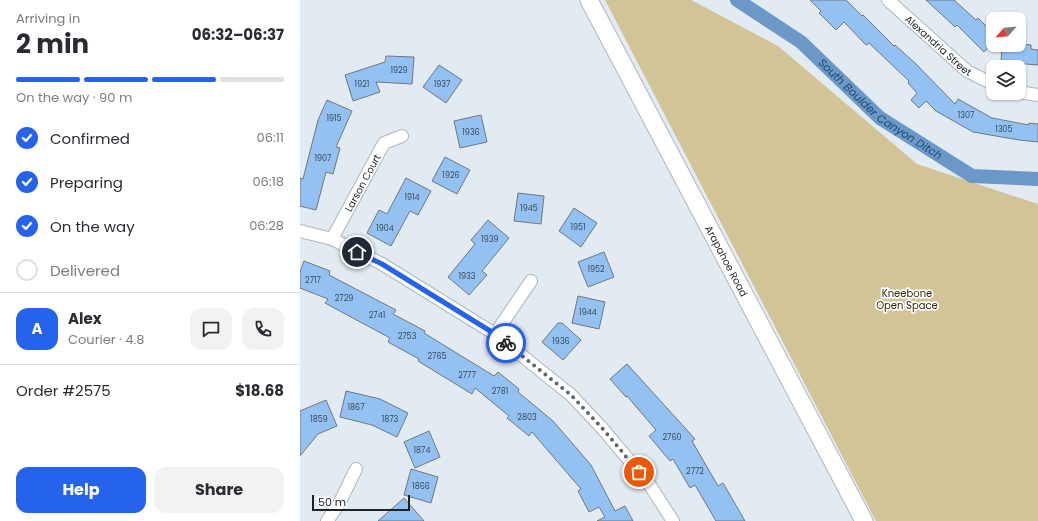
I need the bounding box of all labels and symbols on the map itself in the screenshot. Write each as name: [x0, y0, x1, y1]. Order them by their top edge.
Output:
street label: Alexandria Street: [902, 12, 974, 80]
north arrow: [986, 12, 1026, 52]
water label: South Boulder Canyon Ditch: [815, 55, 945, 163]
house number: 1929: [390, 65, 408, 76]
house number: 1921: [355, 79, 369, 90]
house number: 1937: [434, 79, 451, 90]
house number: 1307: [958, 110, 975, 121]
house number: 1915: [326, 113, 342, 124]
house number: 1305: [995, 124, 1013, 135]
house number: 1936: [462, 127, 480, 138]
street label: Larson Court: [341, 151, 385, 214]
house number: 1907: [315, 153, 332, 164]
house number: 1926: [442, 170, 460, 181]
house number: 1914: [404, 192, 420, 203]
house number: 1945: [520, 203, 538, 214]
house number: 1951: [570, 222, 586, 233]
house number: 1904: [376, 223, 394, 234]
street label: Arapahoe Road: [701, 223, 751, 299]
house number: 1939: [481, 234, 499, 245]
pin: [340, 235, 374, 269]
house number: 1952: [587, 264, 605, 275]
house number: 1933: [458, 271, 476, 282]
house number: 2717: [305, 275, 322, 286]
park label: Kneebone Open Space: [876, 286, 938, 313]
house number: 2729: [335, 293, 353, 304]
house number: 1944: [579, 307, 597, 318]
house number: 2741: [369, 310, 385, 321]
courier: [486, 323, 526, 363]
house number: 2753: [398, 331, 417, 342]
house number: 1936: [552, 336, 570, 347]
house number: 2765: [427, 351, 447, 362]
house number: 2777: [458, 370, 476, 381]
house number: 2781: [492, 386, 508, 397]
house number: 1867: [347, 402, 365, 413]
house number: 2803: [517, 412, 537, 423]
house number: 1859: [310, 414, 328, 425]
house number: 1873: [382, 414, 399, 425]
house number: 2760: [662, 432, 682, 443]
house number: 1874: [413, 445, 431, 456]
pin: [622, 455, 656, 489]
house number: 2772: [686, 466, 704, 477]
house number: 1866: [412, 481, 430, 492]
scale bar: [312, 493, 410, 512]

